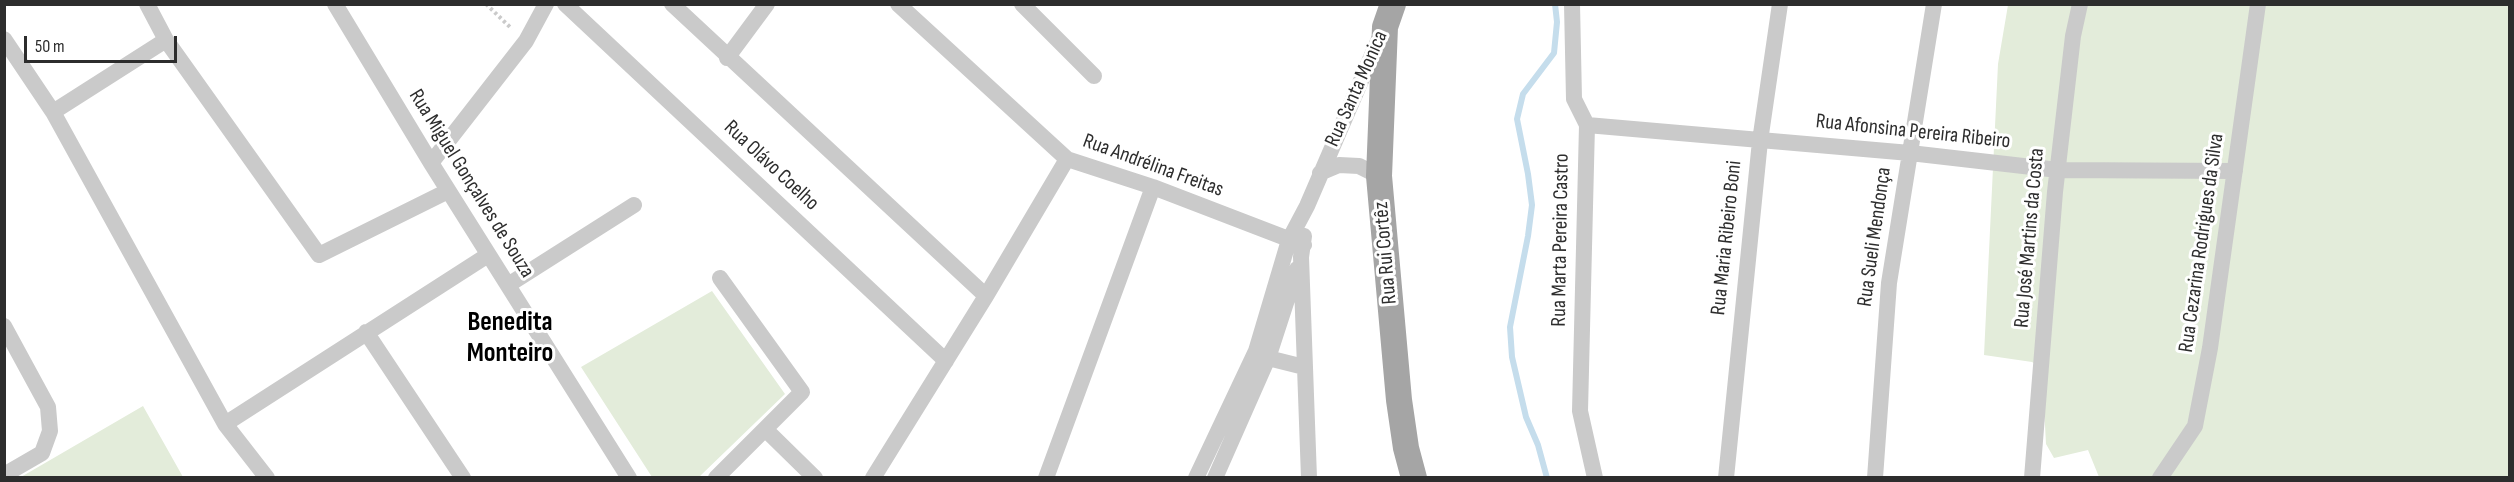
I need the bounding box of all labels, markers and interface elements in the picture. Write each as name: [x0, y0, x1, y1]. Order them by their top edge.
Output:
scale bar: [27, 24, 180, 62]
street label: Rua Santa Monica: [1320, 27, 1394, 151]
text: 50 m: [35, 36, 65, 57]
street label: Rua Miguel Gonçalves de Souza: [403, 85, 539, 283]
street label: Rua Afonsina Pereira Ribeiro: [1814, 109, 2012, 155]
street label: Rua Olávo Coelho: [718, 116, 824, 216]
street label: Rua Andrélina Freitas: [1079, 129, 1227, 203]
street label: Rua Cezarina Rodrigues da Silva: [2174, 132, 2230, 354]
street label: Rua José Martins da Costa: [2010, 147, 2050, 329]
street label: Rua Marta Pereira Castro: [1547, 153, 1575, 327]
street label: Rua Maria Ribeiro Boni: [1706, 160, 1748, 316]
street label: Rua Sueli Mendonça: [1853, 166, 1897, 308]
street label: Rua Rui Cortêz: [1369, 201, 1403, 305]
district label: Benedita Monteiro: [467, 307, 553, 370]

